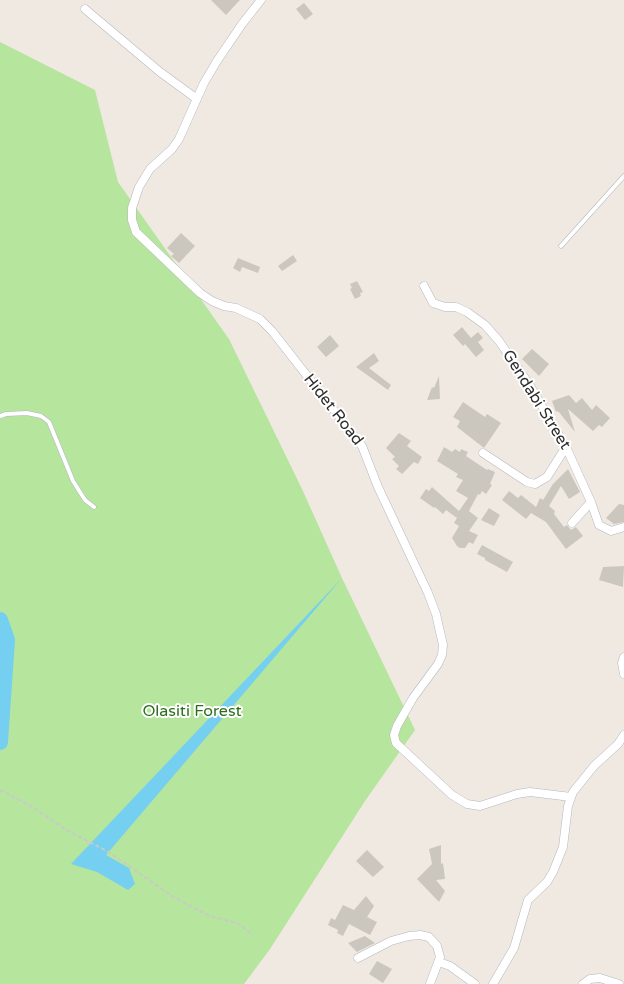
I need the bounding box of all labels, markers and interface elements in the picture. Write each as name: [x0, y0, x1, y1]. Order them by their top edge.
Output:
street label: Gendabi Street: [498, 347, 574, 453]
street label: Hidet Road: [299, 370, 367, 450]
park label: Olasiti Forest: [142, 702, 242, 722]

